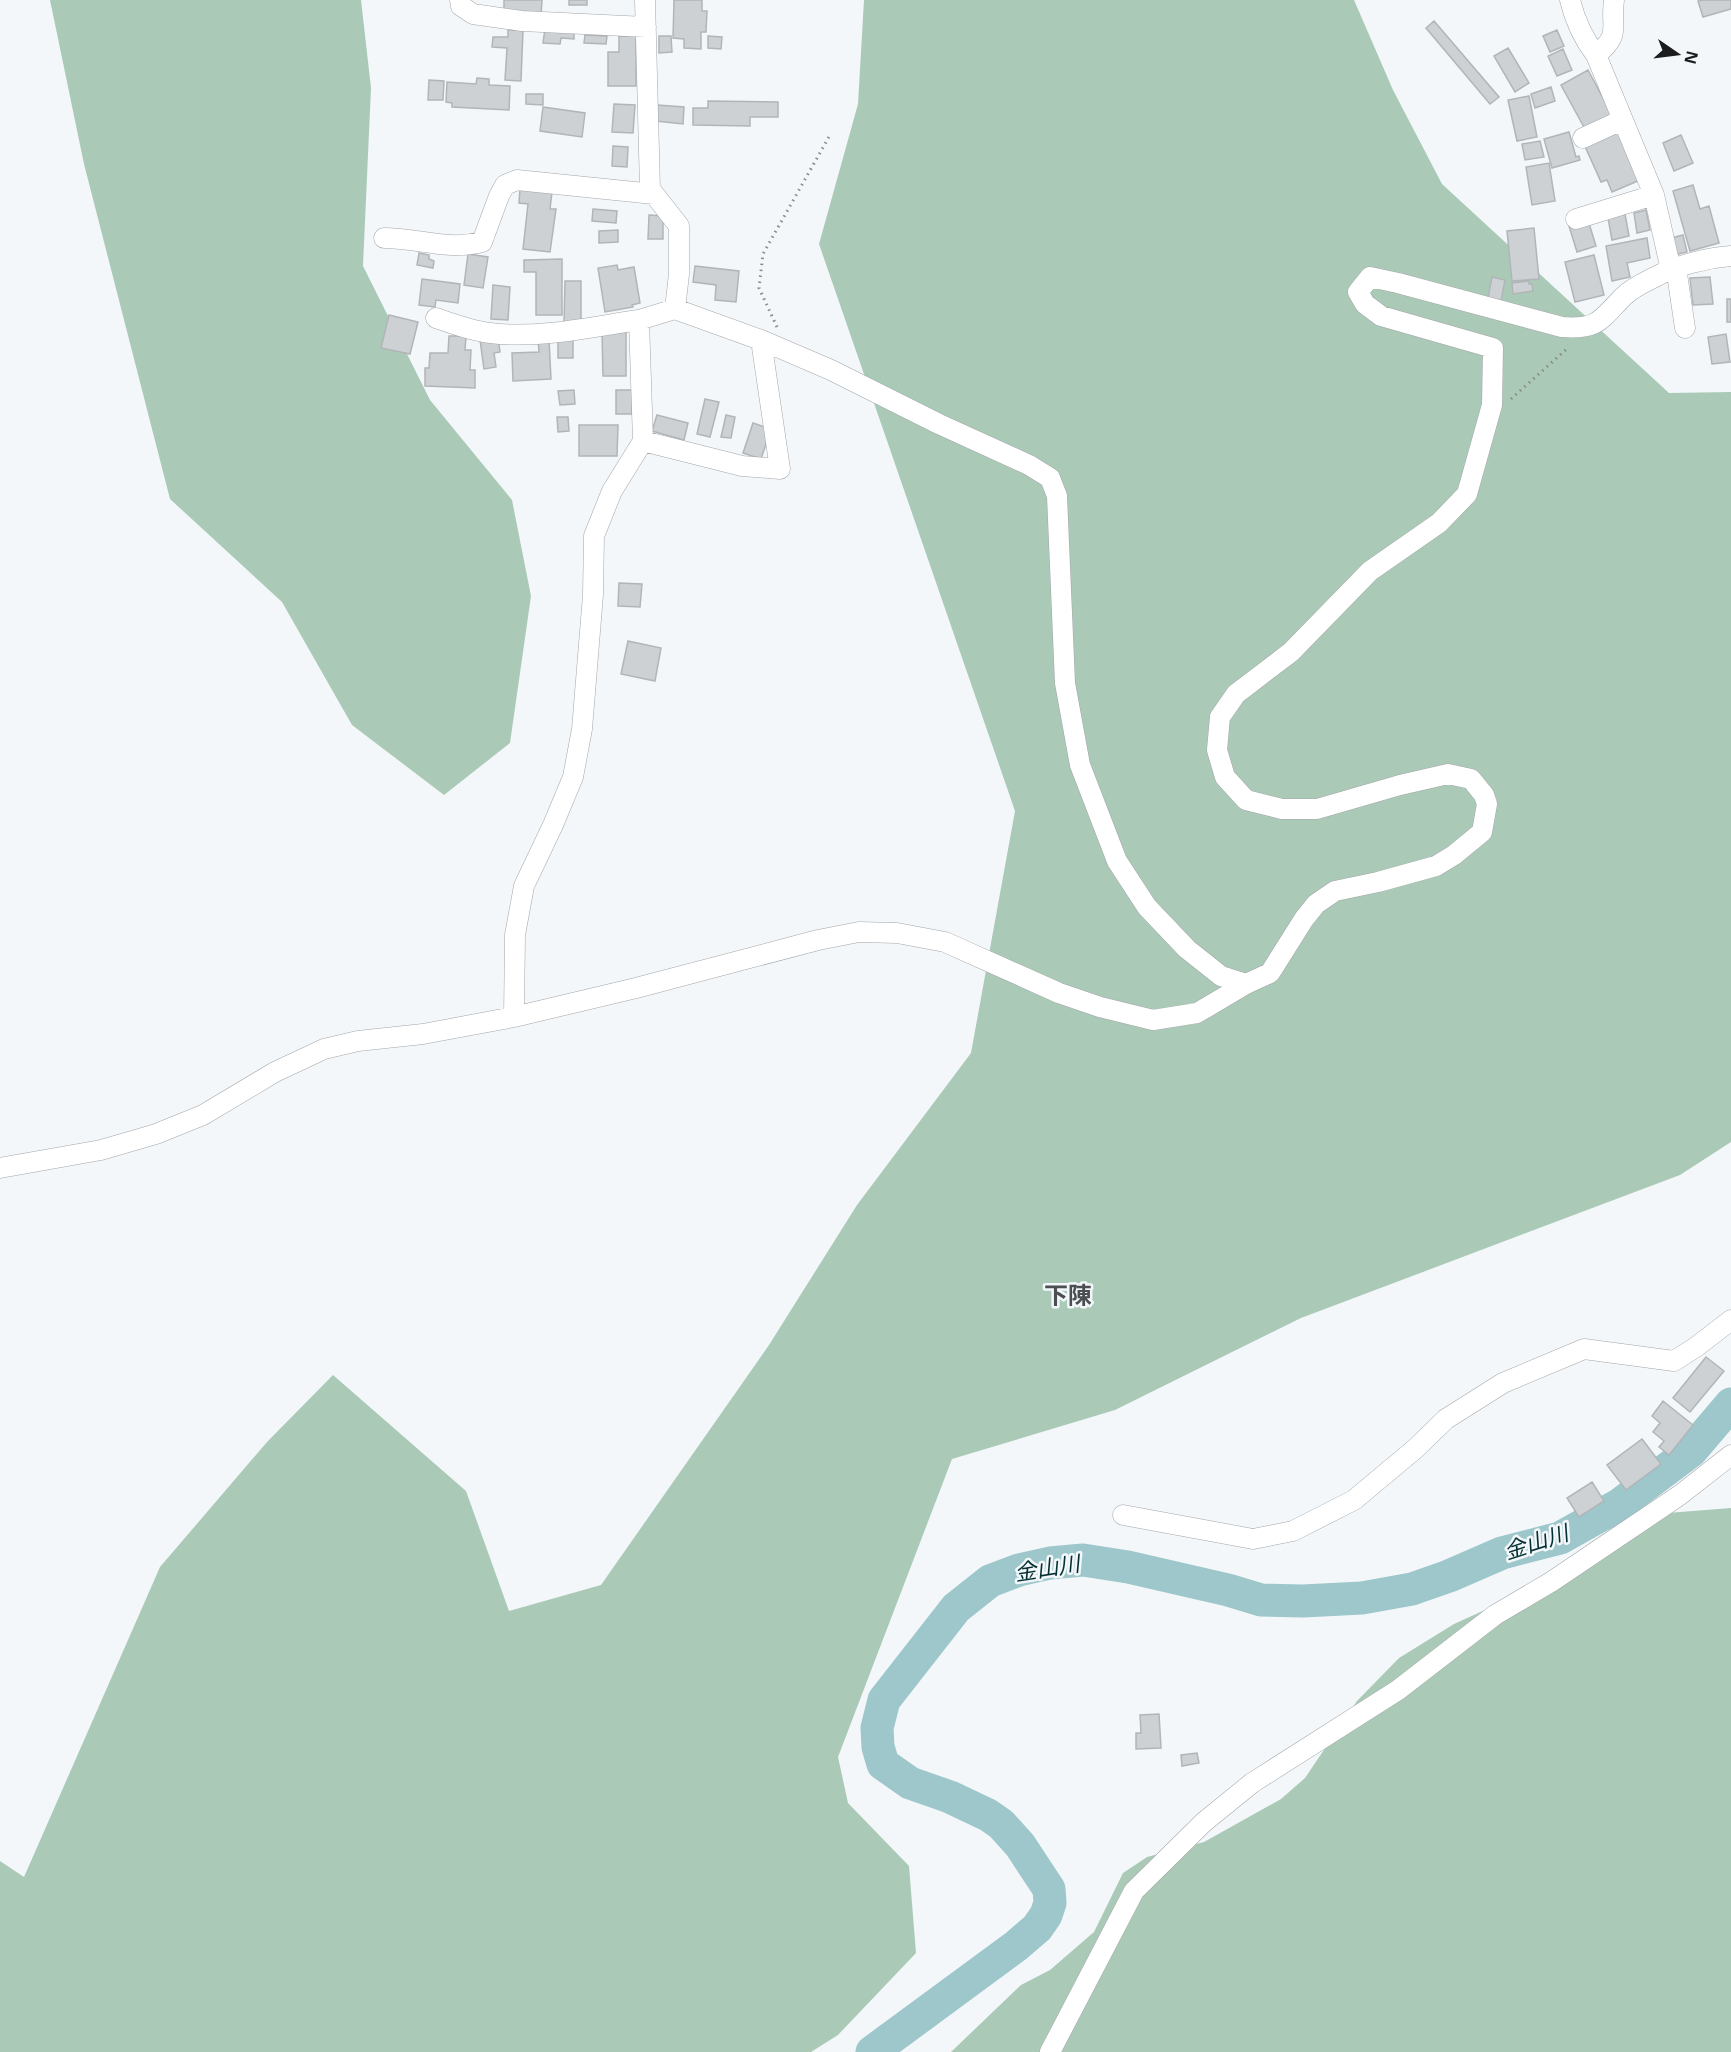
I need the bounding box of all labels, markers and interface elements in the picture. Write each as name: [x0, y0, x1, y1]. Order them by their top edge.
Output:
north arrow: [1647, 24, 1707, 84]
text: N: [1679, 49, 1704, 67]
district label: 下陳: [1044, 1278, 1092, 1311]
water label: 金山川: [1500, 1516, 1574, 1566]
water label: 金山川: [1012, 1547, 1084, 1587]

